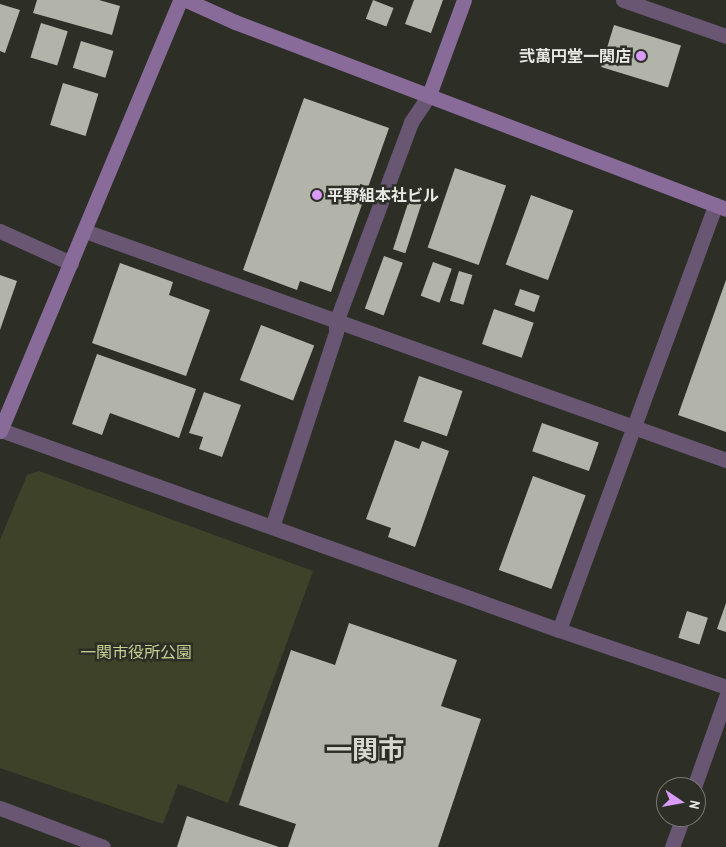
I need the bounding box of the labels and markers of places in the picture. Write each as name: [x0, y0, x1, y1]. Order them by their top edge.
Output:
place label: 弐萬円堂一関店: [519, 46, 631, 66]
marker: 弐萬円堂一関店: [635, 50, 647, 62]
place label: 平野組本社ビル: [327, 185, 439, 205]
marker: 平野組本社ビル: [311, 189, 323, 201]

